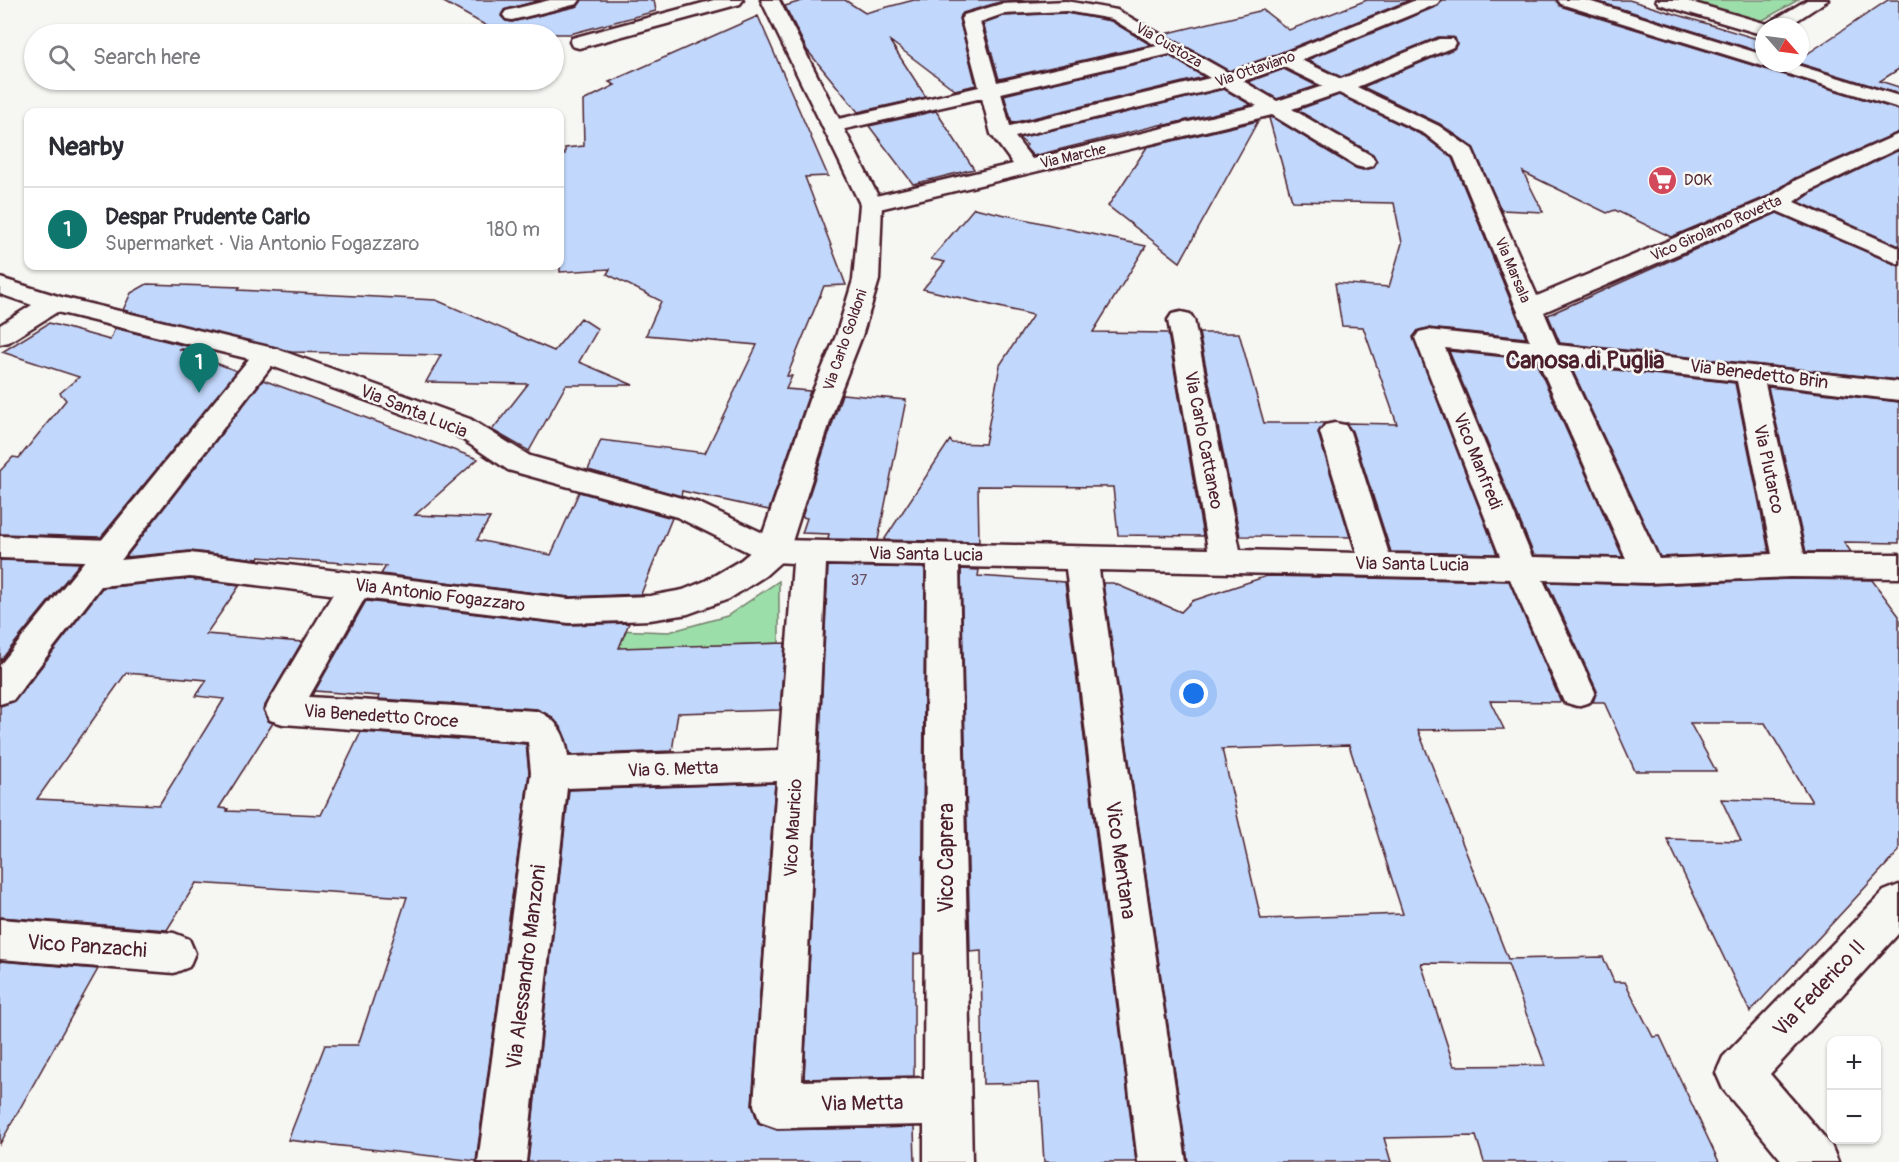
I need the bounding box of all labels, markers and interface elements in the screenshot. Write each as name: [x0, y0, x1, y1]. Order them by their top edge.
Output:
north arrow: [1755, 18, 1809, 72]
street label: Via Custoza: [1132, 19, 1206, 72]
search box: [24, 24, 564, 90]
icon: search: [45, 41, 78, 74]
text: Search here: [93, 43, 200, 71]
street label: Via Ottaviano: [1213, 47, 1298, 92]
text: Nearby: [48, 131, 124, 163]
street label: Via Marche: [1038, 140, 1109, 173]
supermarket icon: DOK: [1647, 164, 1679, 196]
place label: DOK: [1684, 171, 1712, 190]
street label: Vico Girolamo Rovetta: [1648, 191, 1785, 266]
text: Despar Prudente Carlo: [105, 203, 310, 231]
text: 1: [64, 217, 71, 242]
text: 180 m: [486, 217, 540, 242]
text: Supermarket · Via Antonio Fogazzaro: [105, 231, 419, 256]
street label: Via Marsala: [1490, 235, 1535, 306]
street label: Via Carlo Goldoni: [819, 287, 872, 393]
pin: 1: [180, 344, 218, 393]
district label: Canosa di Puglia: [1505, 346, 1665, 375]
street label: Via Benedetto Brin: [1688, 355, 1830, 394]
street label: Via Carlo Cattaneo: [1179, 369, 1228, 511]
street label: Via Santa Lucia: [357, 379, 471, 443]
street label: Vico Manfredi: [1448, 410, 1507, 513]
street label: Via Plutarco: [1748, 422, 1789, 516]
street label: Via Santa Lucia: [869, 542, 983, 567]
street label: Via Santa Lucia: [1355, 552, 1469, 577]
house number: 37: [851, 571, 867, 590]
street label: Via Antonio Fogazzaro: [353, 574, 527, 617]
your location: [1179, 679, 1208, 708]
street label: Via Benedetto Croce: [303, 700, 459, 733]
street label: Via G. Metta: [627, 756, 719, 783]
street label: Vico Mauricio: [779, 778, 808, 878]
street label: Vico Mentana: [1099, 799, 1142, 921]
street label: Vico Caprera: [933, 803, 960, 913]
street label: Via Alessandro Manzoni: [501, 863, 553, 1071]
street label: Vico Panzachi: [26, 929, 148, 964]
street label: Via Federico II: [1767, 934, 1871, 1043]
map controls: [1827, 1036, 1881, 1144]
button: +: [1827, 1036, 1881, 1090]
street label: Via Metta: [820, 1089, 904, 1118]
button: −: [1827, 1090, 1881, 1144]

